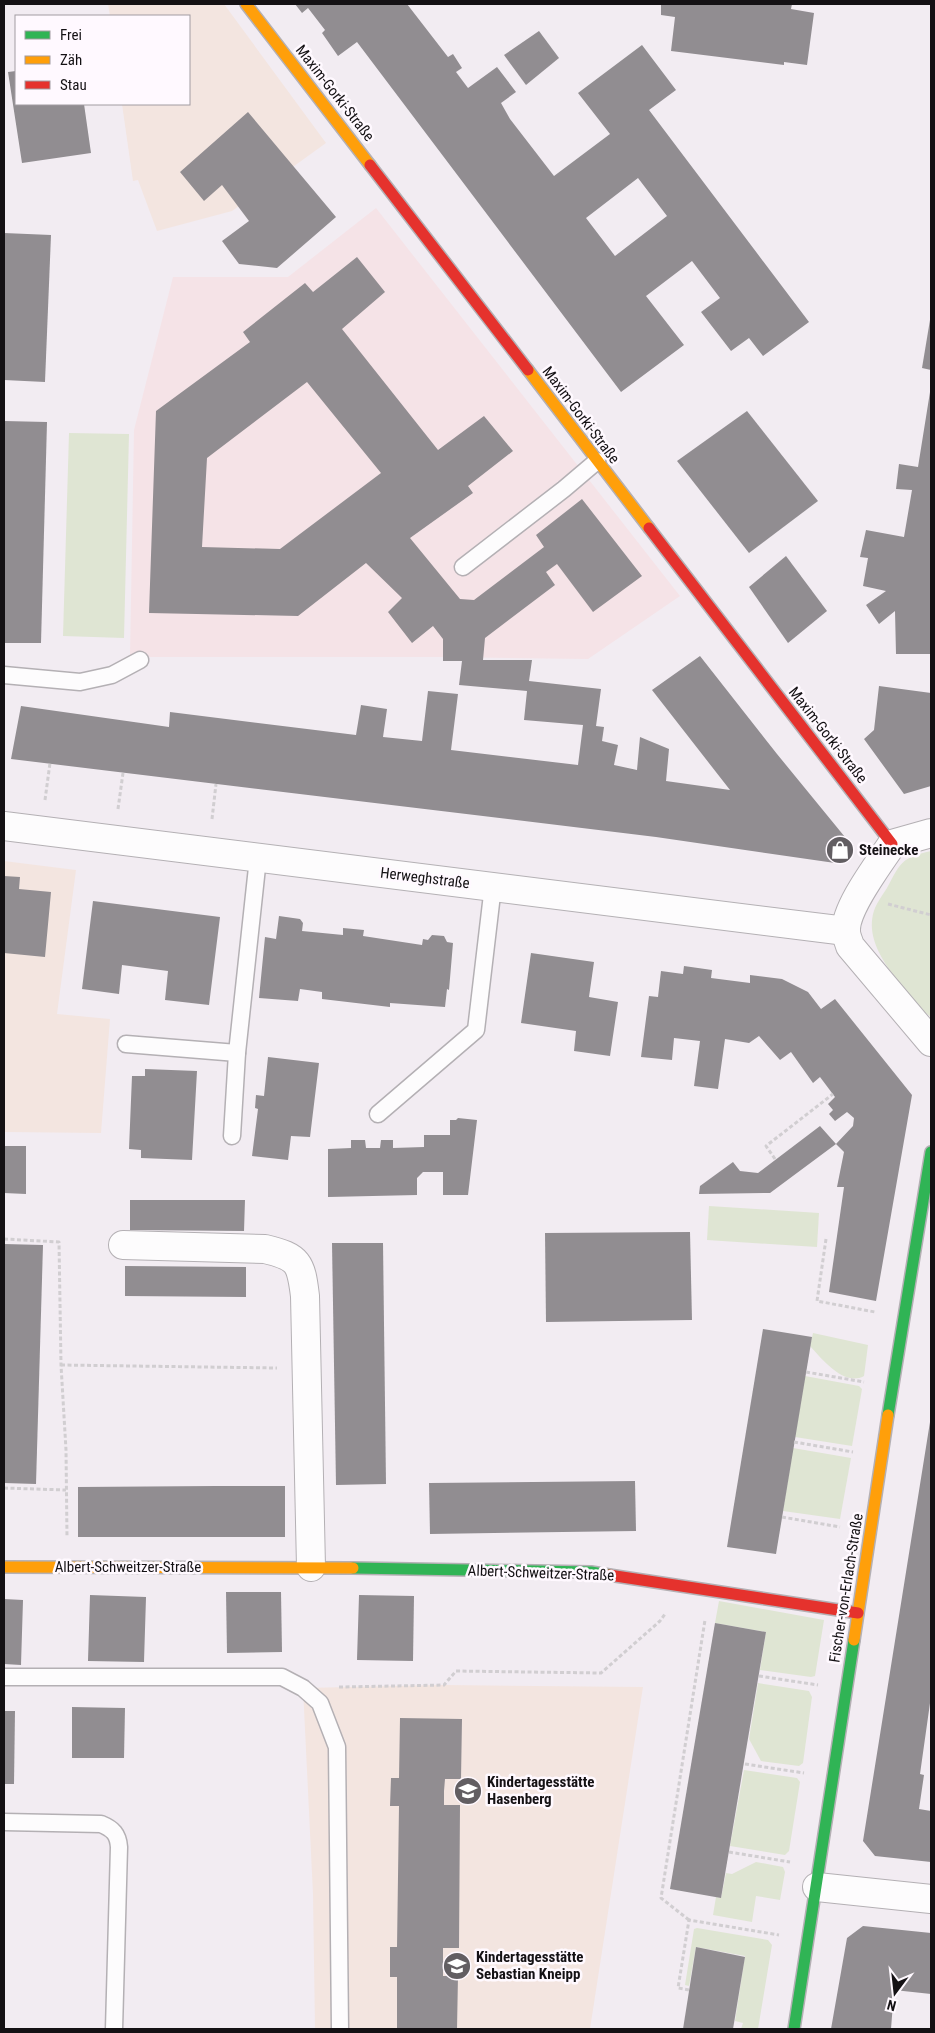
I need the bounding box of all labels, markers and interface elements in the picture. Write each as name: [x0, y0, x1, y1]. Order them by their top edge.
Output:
legend: [15, 15, 190, 105]
text: Frei: [60, 26, 82, 44]
street label: Maxim-Gorki-Straße: [292, 41, 378, 145]
text: Zäh: [60, 51, 82, 69]
text: Stau: [60, 76, 87, 94]
street label: Maxim-Gorki-Straße: [539, 363, 623, 467]
street label: Maxim-Gorki-Straße: [785, 683, 871, 787]
shop icon: Steinecke: [825, 835, 855, 865]
place label: Steinecke: [859, 841, 918, 859]
street label: Herweghstraße: [379, 864, 471, 892]
street label: Fischer-von-Erlach-Straße: [825, 1512, 867, 1664]
street label: Albert-Schweitzer-Straße: [55, 1558, 201, 1576]
street label: Albert-Schweitzer-Straße: [467, 1561, 615, 1585]
place label: Kindertagesstätte Hasenberg: [487, 1773, 594, 1808]
school or university icon: Kindertagesstätte Hasenberg: [453, 1776, 483, 1806]
place label: Kindertagesstätte Sebastian Kneipp: [476, 1948, 583, 1983]
school or university icon: Kindertagesstätte Sebastian Kneipp: [442, 1951, 472, 1981]
north arrow: [870, 1968, 920, 2018]
text: N: [885, 1997, 898, 2014]

